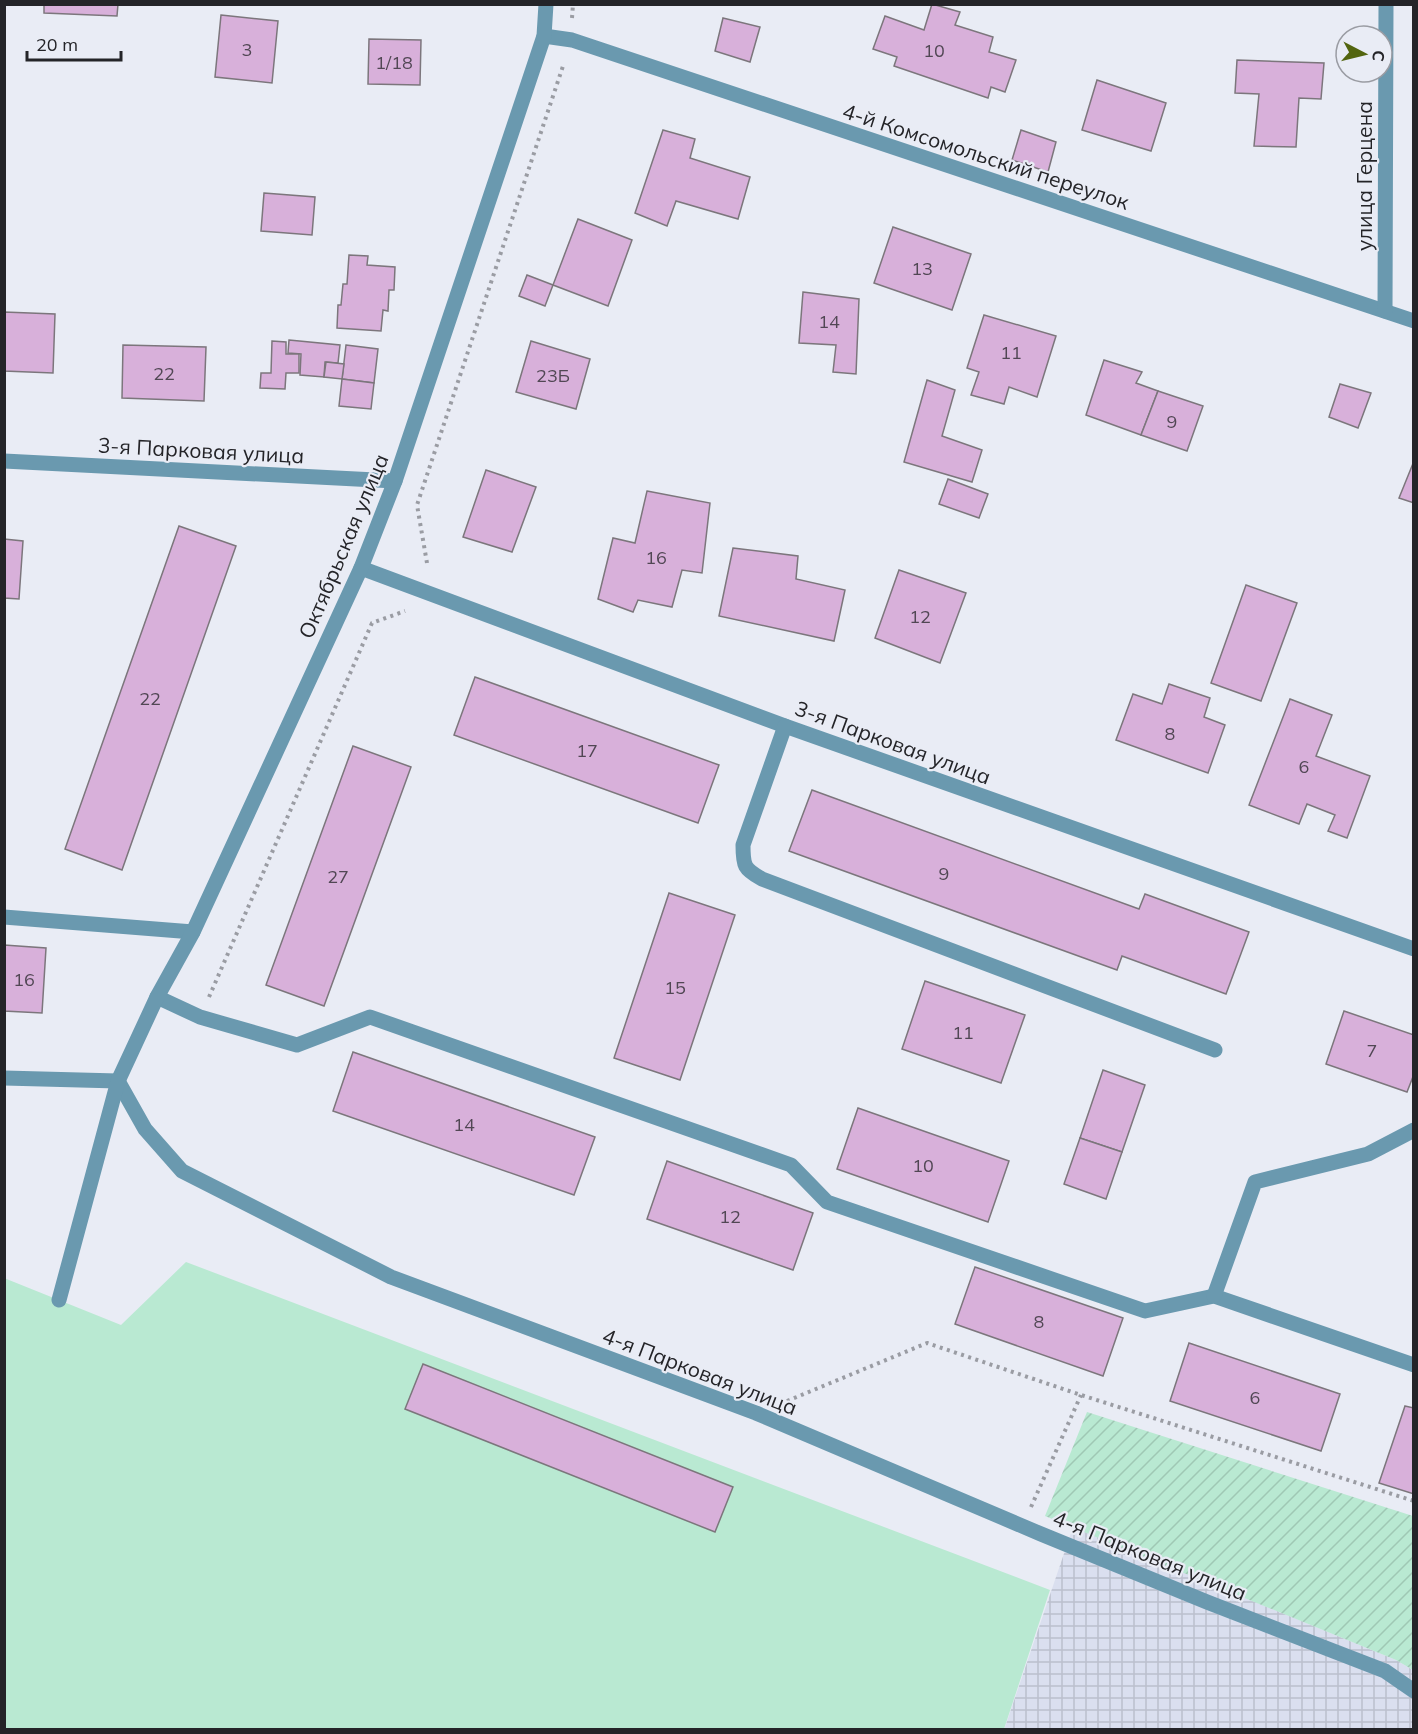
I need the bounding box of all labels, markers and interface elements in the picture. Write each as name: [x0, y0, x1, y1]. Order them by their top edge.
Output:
scale bar: [27, 24, 122, 62]
north arrow: [1334, 24, 1394, 84]
text: 20 m: [36, 33, 78, 56]
house number: 3: [242, 38, 252, 61]
house number: 10: [923, 39, 945, 62]
text: С: [1368, 49, 1389, 63]
house number: 1/18: [375, 51, 413, 74]
street label: 4-й Комсомольский переулок: [839, 97, 1133, 215]
street label: улица Герцена: [1351, 101, 1377, 251]
house number: 13: [911, 257, 933, 280]
house number: 14: [818, 310, 840, 333]
house number: 11: [1000, 341, 1022, 364]
house number: 22: [153, 362, 175, 385]
house number: 23Б: [536, 364, 570, 387]
house number: 9: [1167, 410, 1177, 433]
street label: 3-я Парковая улица: [97, 432, 305, 468]
street label: Октябрьская улица: [292, 450, 394, 642]
house number: 16: [645, 546, 667, 569]
house number: 12: [909, 605, 931, 628]
house number: 22: [139, 687, 161, 710]
street label: 3-я Парковая улица: [792, 694, 994, 790]
house number: 8: [1165, 722, 1175, 745]
house number: 17: [576, 739, 598, 762]
house number: 6: [1299, 755, 1309, 778]
house number: 9: [939, 862, 949, 885]
house number: 27: [327, 865, 349, 888]
house number: 16: [13, 968, 35, 991]
house number: 15: [664, 976, 686, 999]
house number: 11: [952, 1021, 974, 1044]
house number: 7: [1367, 1039, 1377, 1062]
house number: 14: [453, 1113, 475, 1136]
house number: 10: [912, 1154, 934, 1177]
house number: 12: [719, 1205, 741, 1228]
house number: 8: [1034, 1310, 1044, 1333]
street label: 4-я Парковая улица: [599, 1322, 801, 1420]
house number: 6: [1250, 1386, 1260, 1409]
street label: 4-я Парковая улица: [1049, 1504, 1251, 1606]

